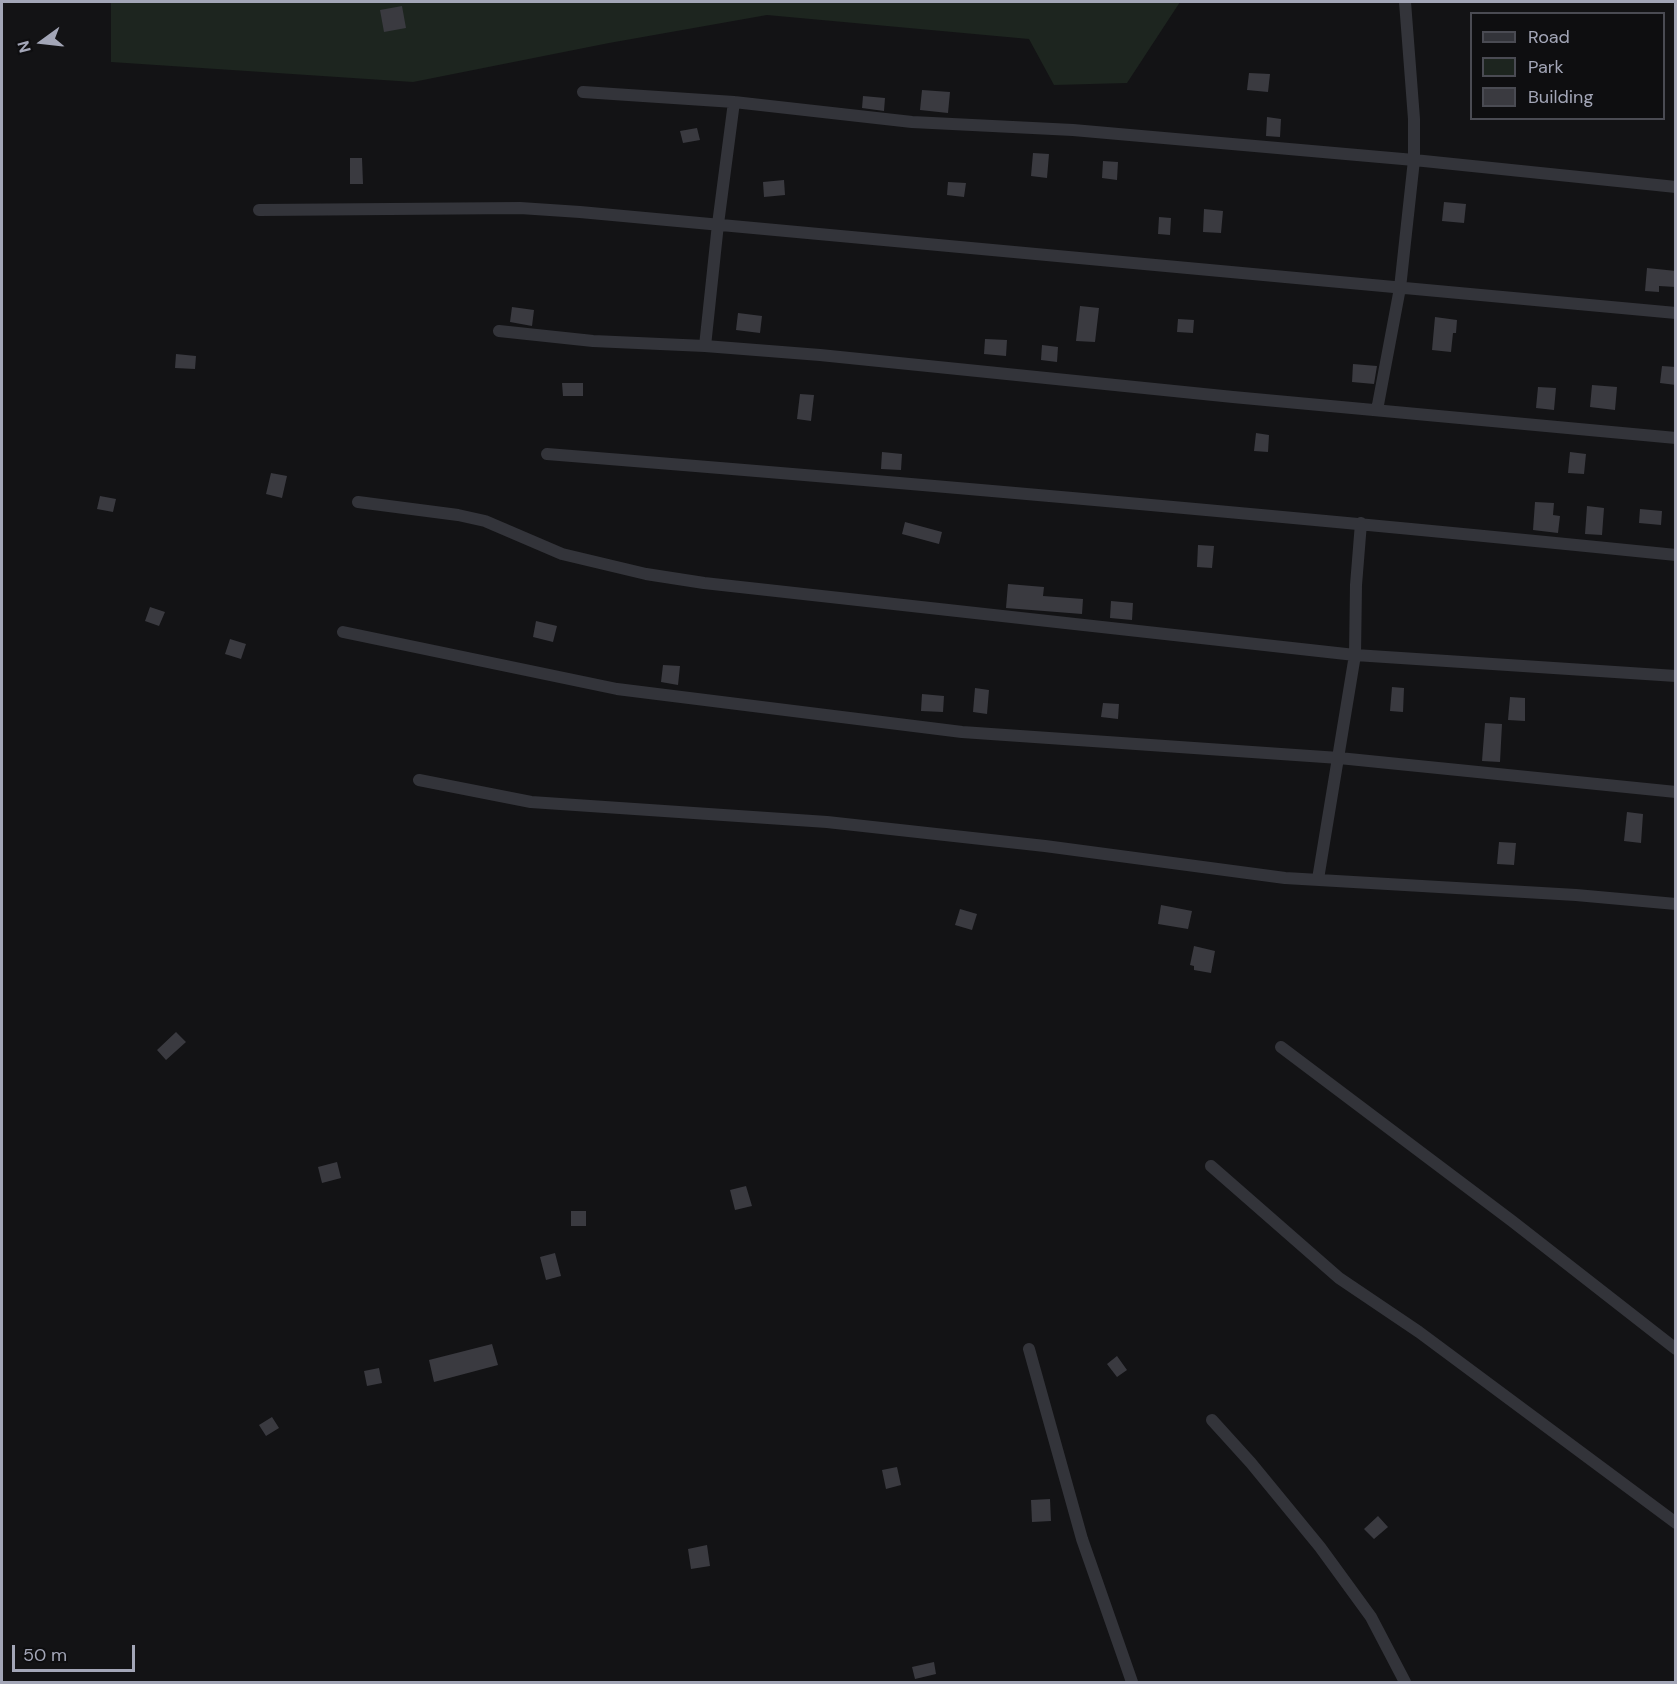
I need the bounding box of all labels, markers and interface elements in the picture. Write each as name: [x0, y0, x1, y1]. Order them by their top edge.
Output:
north arrow: [12, 12, 72, 72]
legend: [1470, 12, 1665, 120]
text: Road: [1528, 25, 1570, 49]
text: N: [12, 38, 36, 55]
text: Park: [1528, 55, 1564, 79]
text: Building: [1528, 85, 1593, 109]
scale bar: [15, 1633, 138, 1671]
text: 50 m: [23, 1643, 67, 1667]

